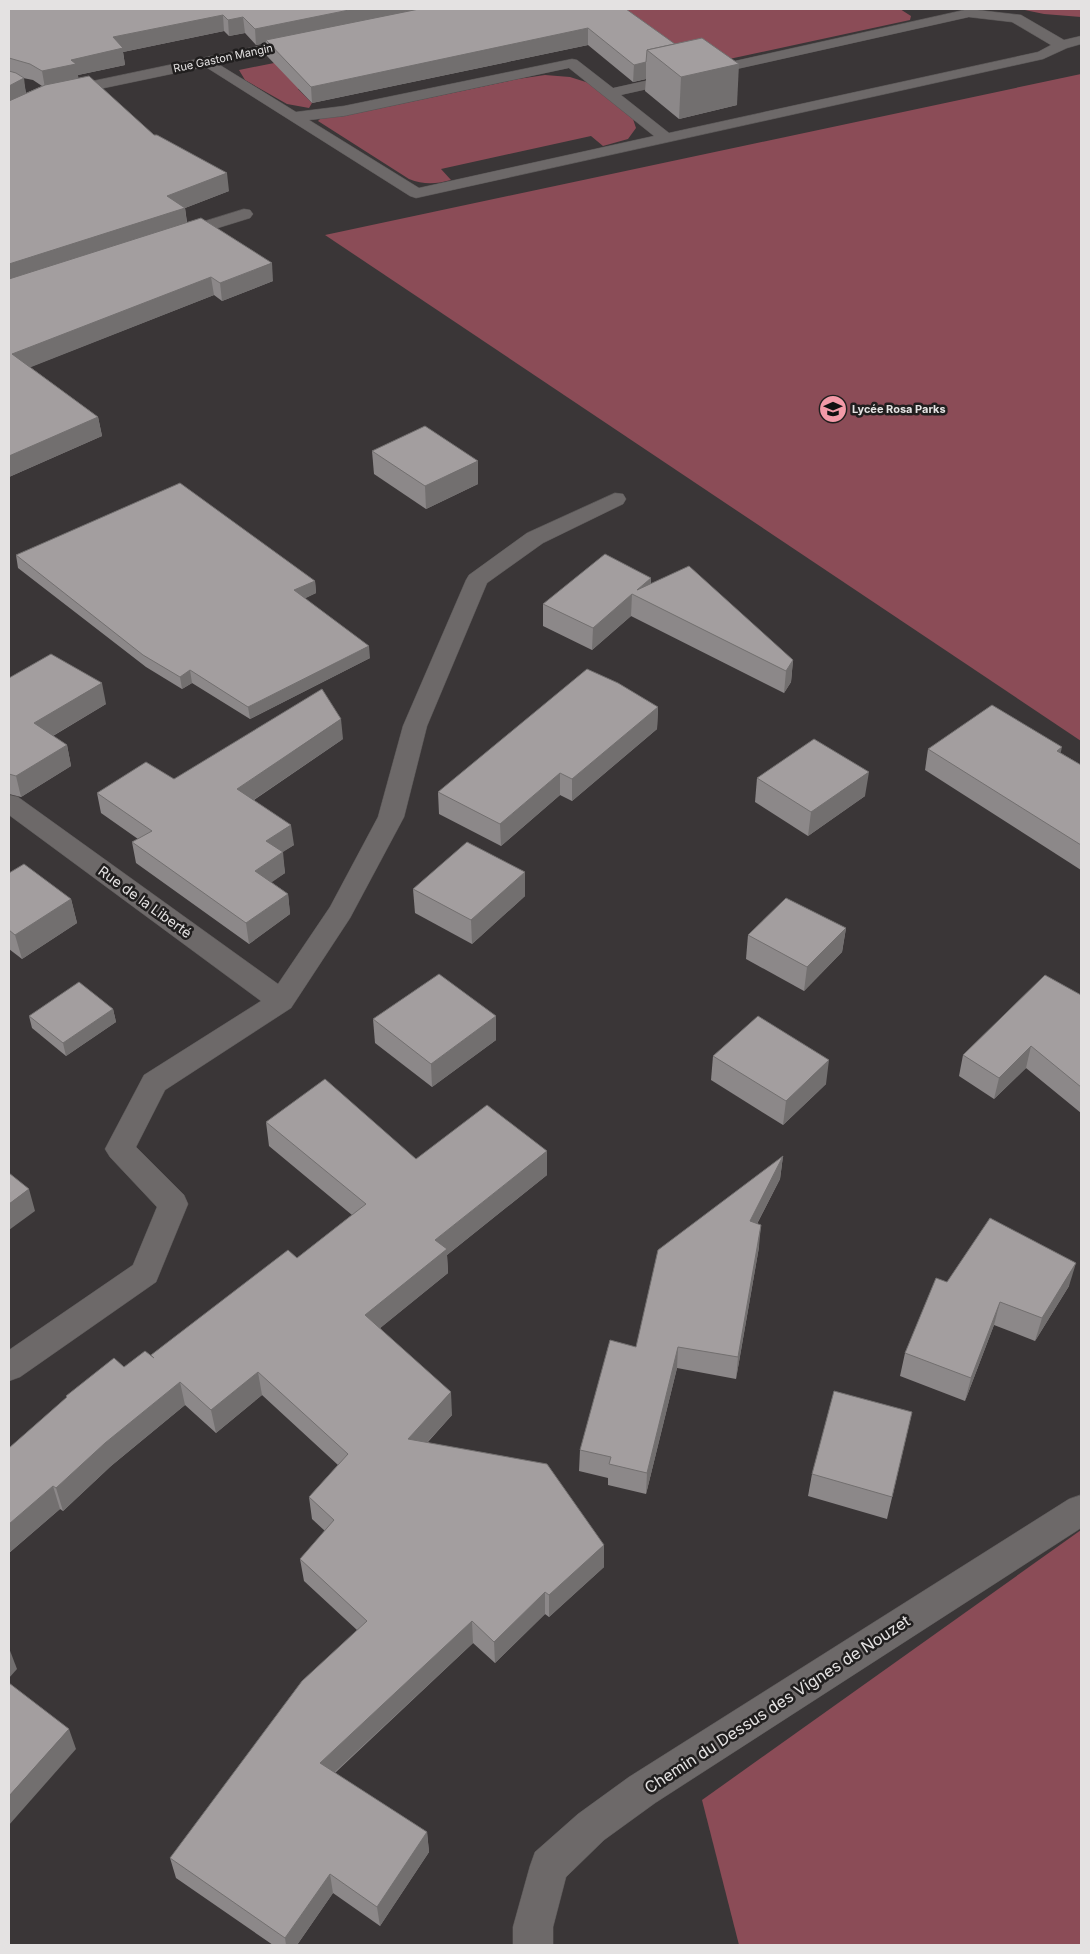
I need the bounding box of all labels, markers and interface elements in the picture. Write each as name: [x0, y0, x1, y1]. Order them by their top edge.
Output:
street label: Rue Gaston Mangin: [172, 41, 274, 75]
school or university icon: Lycée Rosa Parks: [818, 394, 848, 424]
place label: Lycée Rosa Parks: [852, 402, 946, 416]
street label: Rue de la Liberté: [95, 862, 195, 941]
street label: Chemin du Dessus des Vignes de Nouzet: [640, 1610, 914, 1798]

